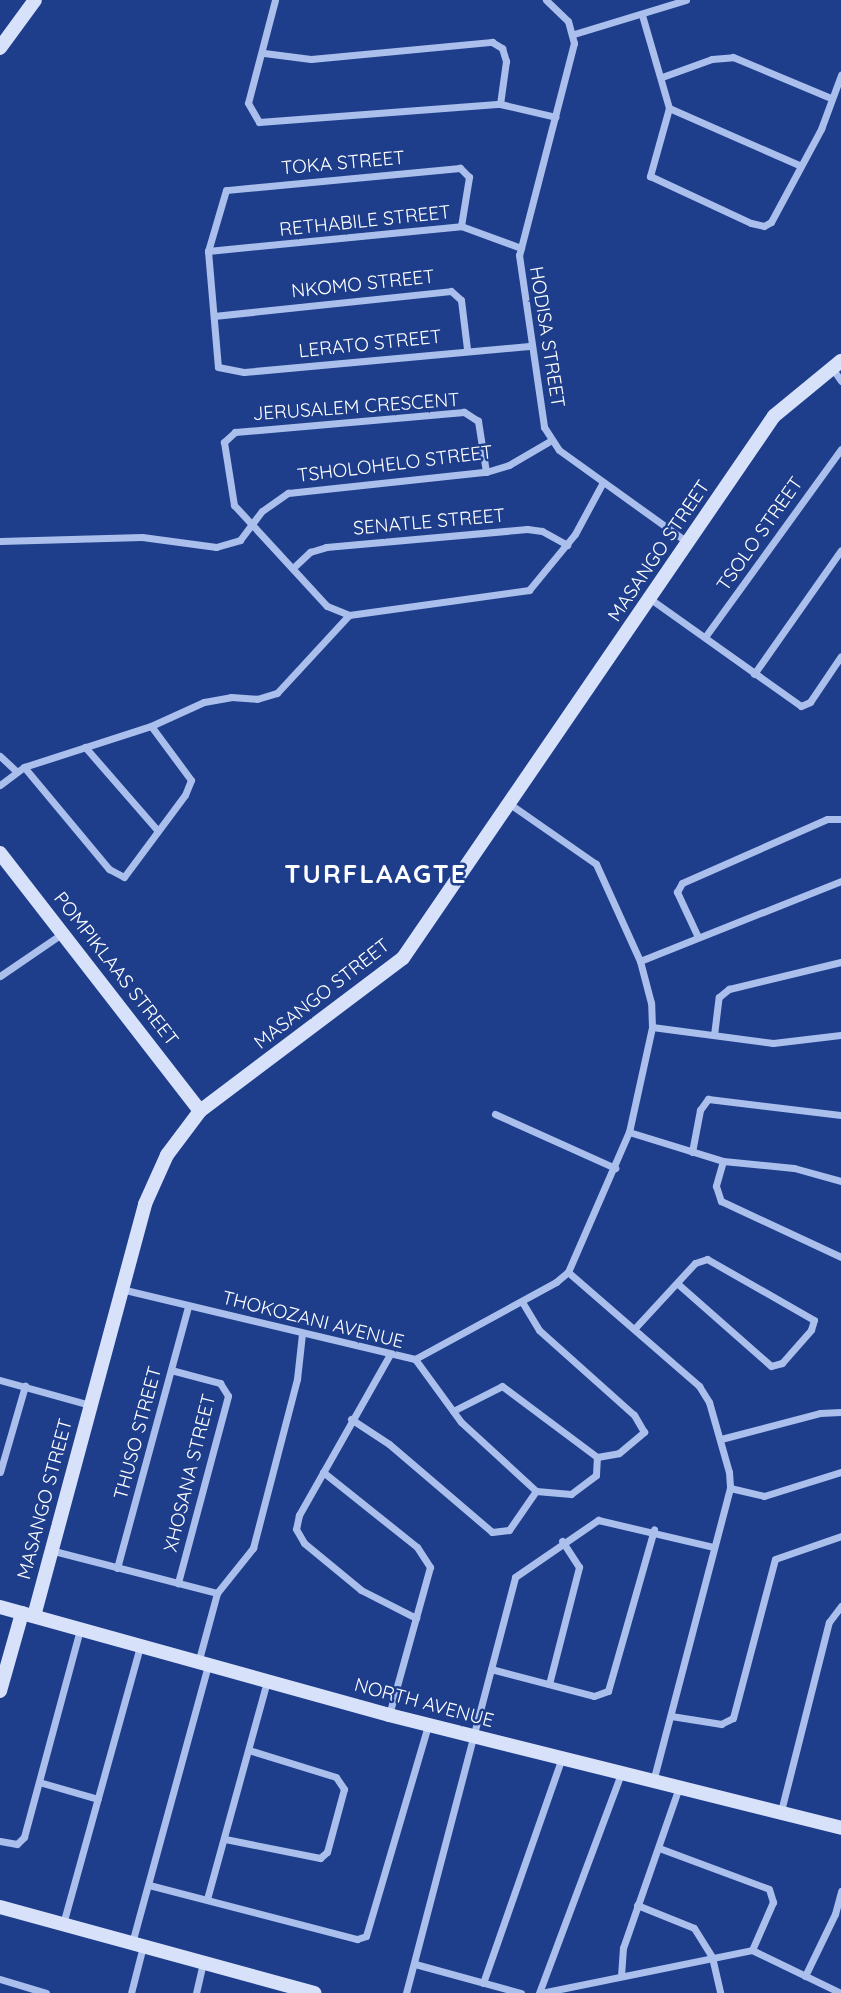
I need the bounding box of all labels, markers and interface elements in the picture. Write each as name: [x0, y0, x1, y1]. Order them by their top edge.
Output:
street label: TOKA STREET: [280, 146, 406, 180]
street label: RETHABILE STREET: [278, 201, 452, 241]
street label: NKOMO STREET: [290, 265, 436, 303]
street label: HODISA STREET: [525, 265, 569, 409]
street label: LERATO STREET: [297, 325, 443, 363]
street label: JERUSALEM CRESCENT: [252, 388, 460, 426]
street label: TSHOLOHELO STREET: [296, 441, 494, 487]
street label: TSOLO STREET: [712, 472, 808, 596]
street label: MASANGO STREET: [603, 476, 715, 626]
street label: SENATLE STREET: [352, 504, 506, 540]
district label: TURFLAAGTE: [286, 858, 466, 890]
street label: POMPIKLAAS STREET: [49, 888, 183, 1050]
street label: MASANGO STREET: [250, 934, 394, 1054]
street label: THOKOZANI AVENUE: [220, 1286, 406, 1354]
street label: THUSO STREET: [109, 1364, 167, 1502]
street label: XHOSANA STREET: [159, 1392, 221, 1554]
street label: MASANGO STREET: [13, 1416, 77, 1582]
street label: NORTH AVENUE: [352, 1673, 496, 1733]

